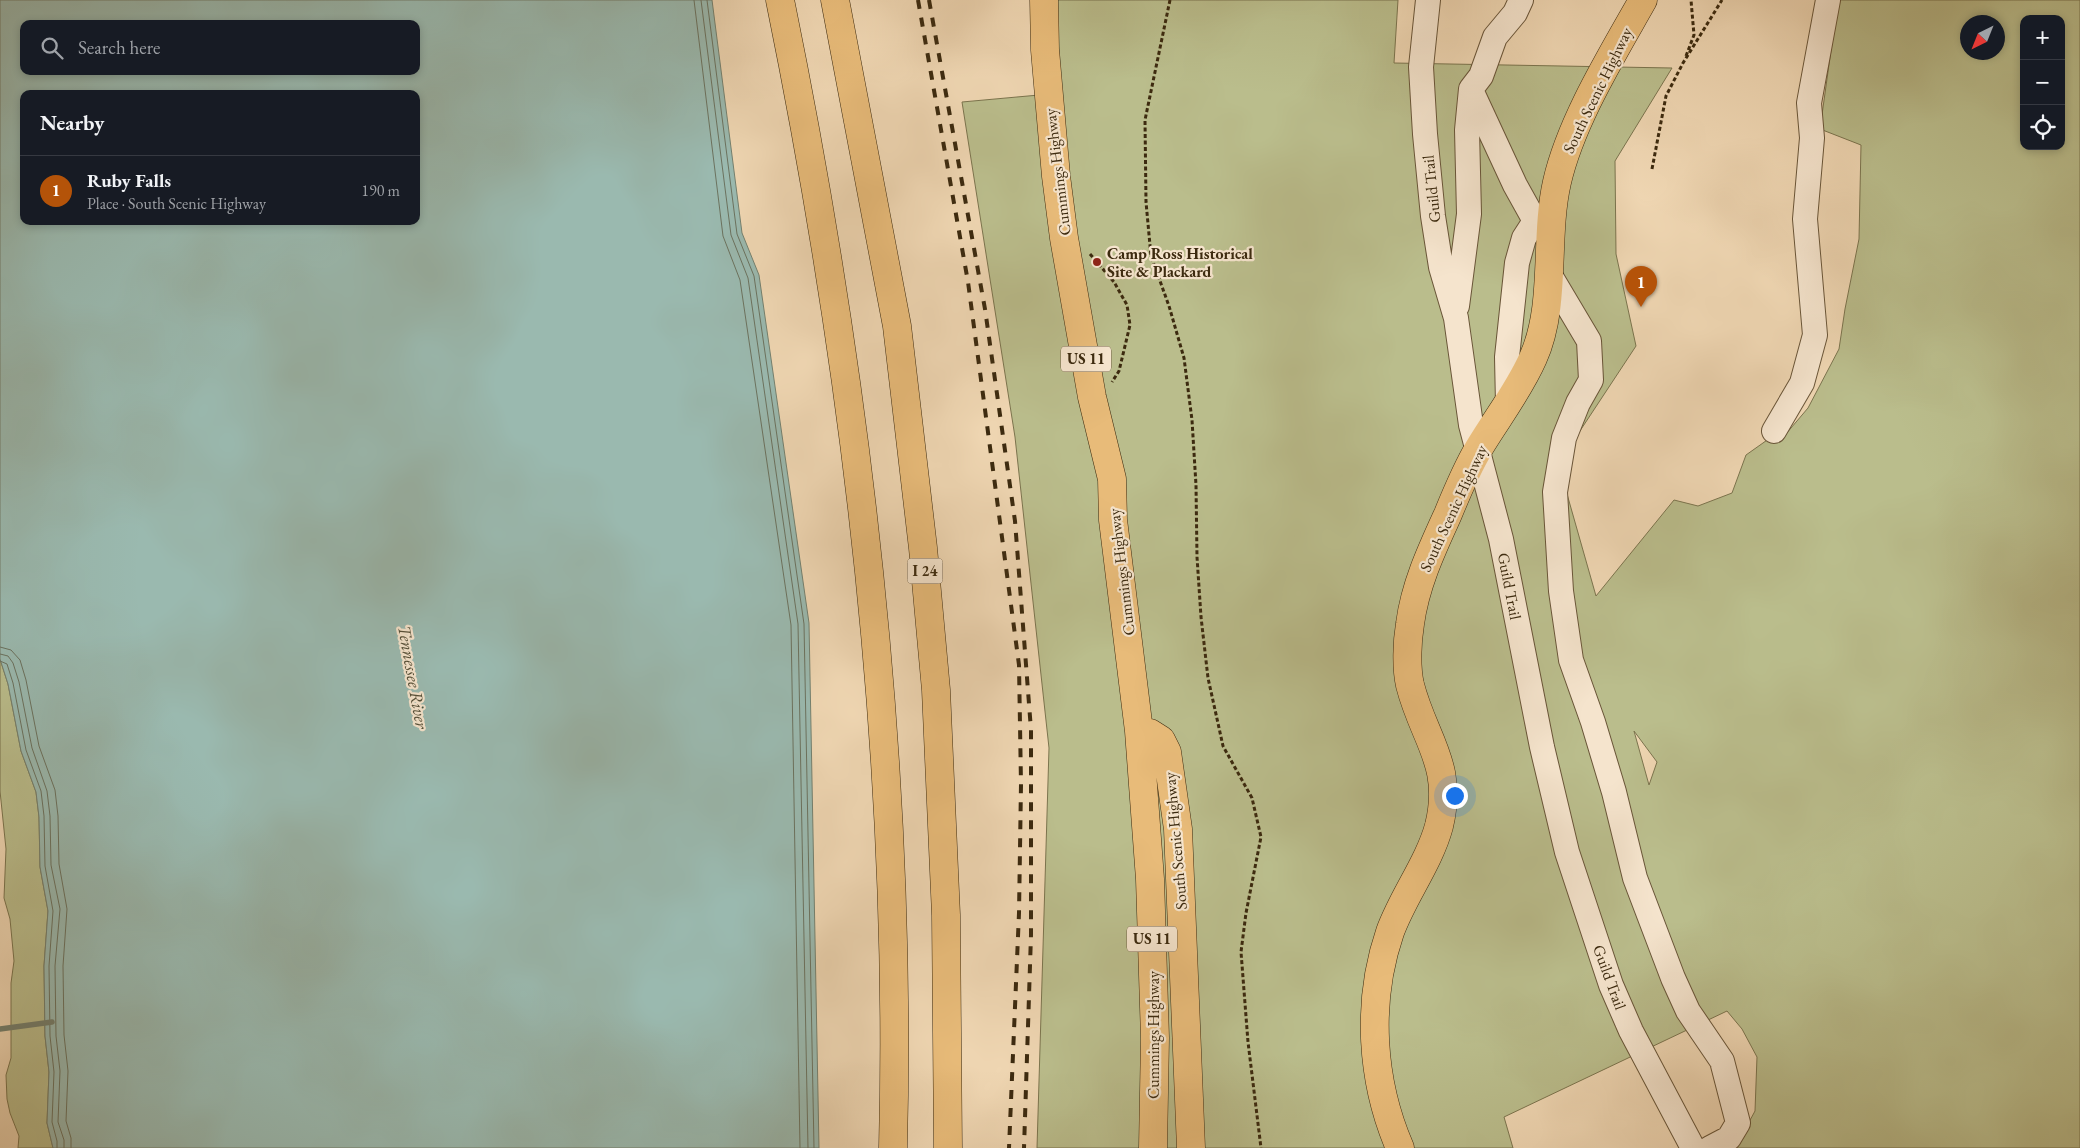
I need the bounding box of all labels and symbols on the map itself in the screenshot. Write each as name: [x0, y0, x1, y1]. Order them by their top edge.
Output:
north arrow: [1960, 15, 2005, 60]
street label: South Scenic Highway: [1558, 23, 1638, 157]
street label: Cummings Highway: [1039, 106, 1076, 237]
street label: Guild Trail: [1417, 154, 1445, 224]
place label: Camp Ross Historical Site & Plackard: [1107, 243, 1253, 282]
marker: Camp Ross Historical Site & Plackard: [1091, 256, 1103, 268]
pin: 1: [1625, 266, 1657, 307]
road number: US 11: [1061, 346, 1111, 372]
street label: South Scenic Highway: [1415, 440, 1493, 575]
street label: Cummings Highway: [1103, 506, 1140, 637]
street label: Guild Trail: [1493, 551, 1526, 622]
road number: I 24: [908, 558, 942, 584]
water label: Tennessee River: [393, 623, 434, 732]
street label: South Scenic Highway: [1159, 770, 1192, 911]
your location: [1442, 783, 1468, 809]
road number: US 11: [1127, 926, 1177, 952]
street label: Guild Trail: [1588, 942, 1631, 1013]
street label: Cummings Highway: [1143, 970, 1164, 1099]

